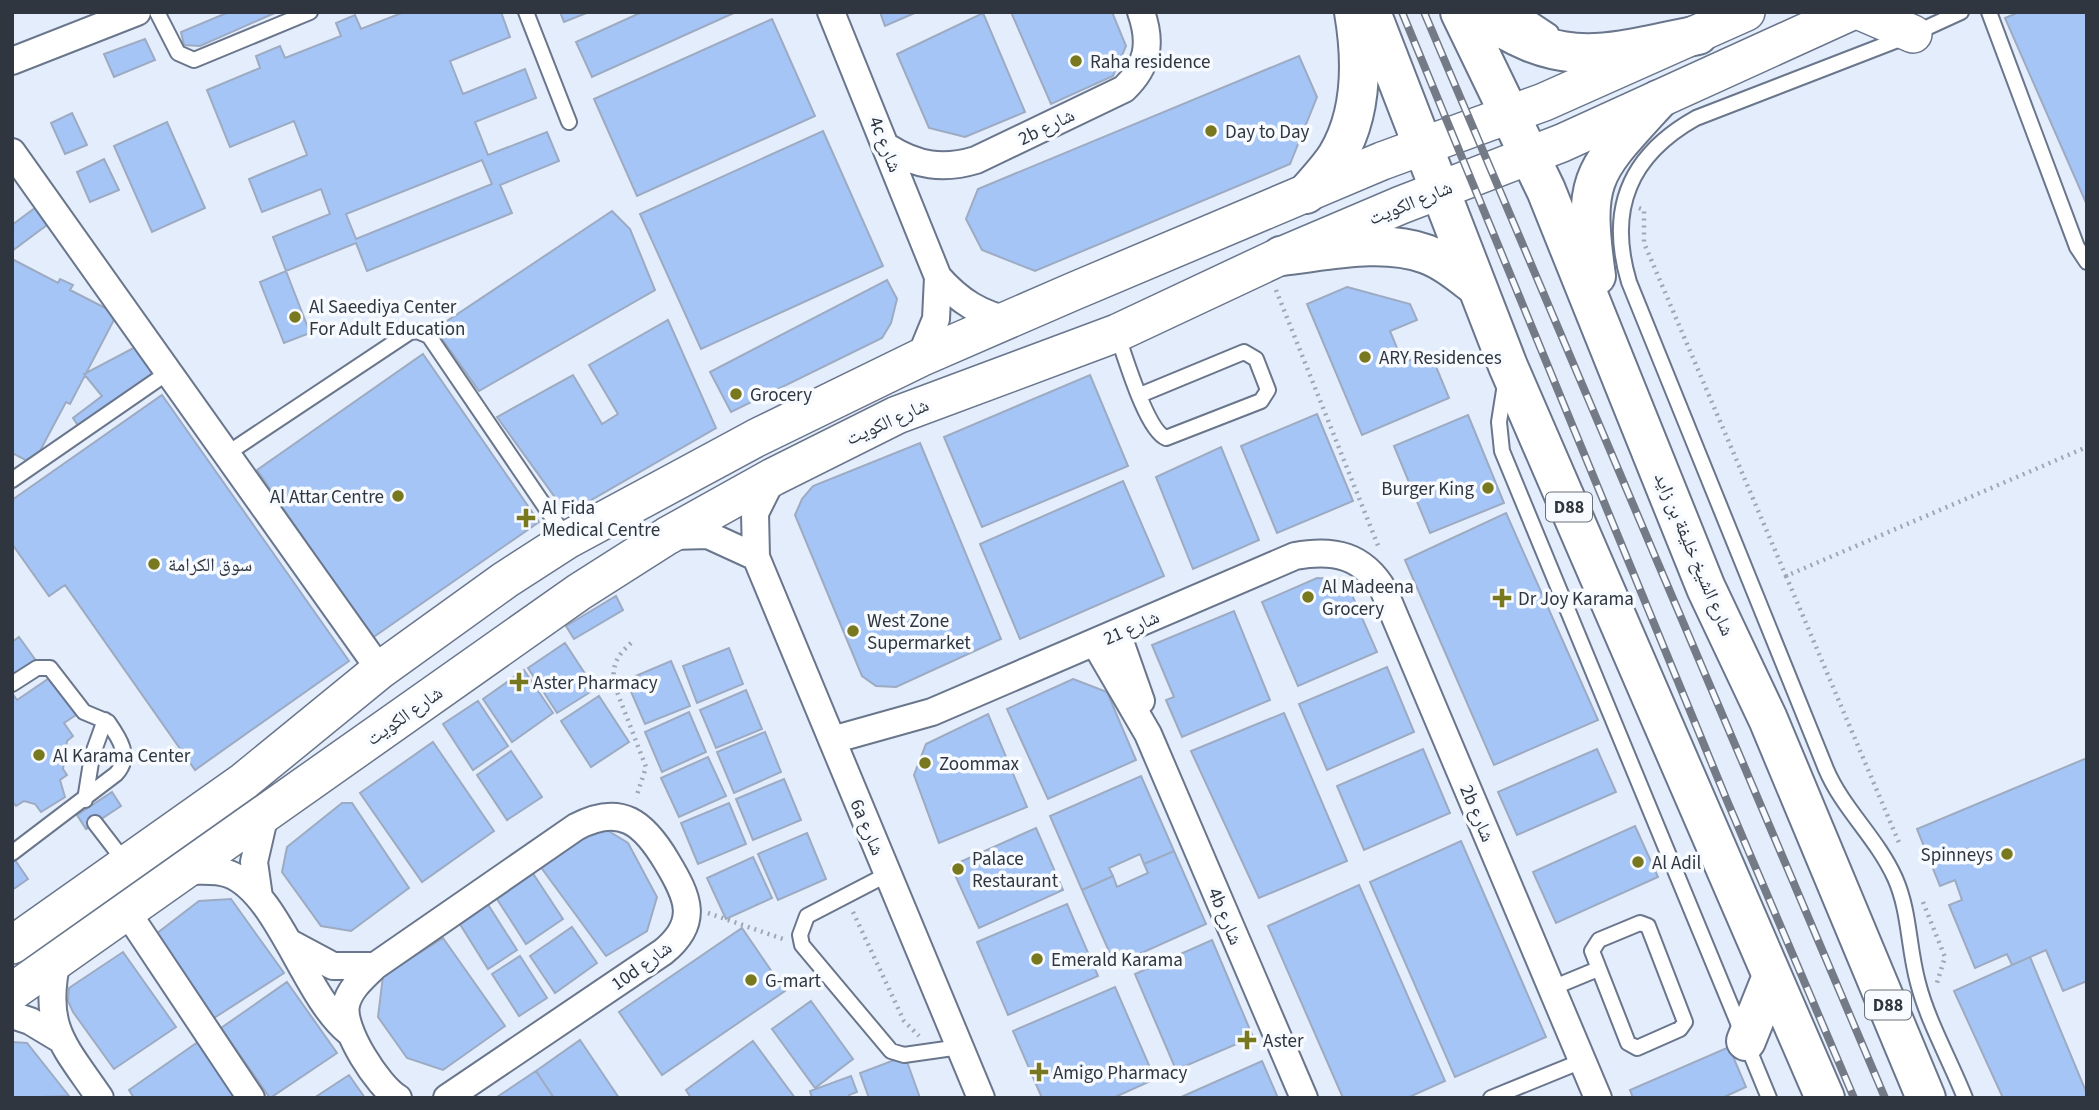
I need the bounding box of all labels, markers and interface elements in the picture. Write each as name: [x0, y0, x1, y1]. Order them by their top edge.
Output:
place label: Raha residence: [1090, 49, 1211, 76]
marker: Raha residence: [1068, 53, 1084, 69]
street label: 2b شارع: [1014, 102, 1079, 153]
street label: 4c شارع: [861, 113, 908, 177]
place label: Day to Day: [1225, 119, 1309, 146]
marker: Day to Day: [1203, 123, 1219, 139]
street label: شارع الكويت: [1365, 174, 1456, 232]
place label: Al Saeediya Center For Adult Education: [309, 294, 465, 343]
marker: Al Saeediya Center For Adult Education: [287, 309, 303, 325]
place label: ARY Residences: [1379, 345, 1502, 372]
marker: ARY Residences: [1357, 349, 1373, 365]
place label: Grocery: [750, 382, 812, 409]
marker: Grocery: [728, 386, 744, 402]
street label: شارع الكويت: [842, 392, 933, 453]
street label: شارع الشيخ خليفة بن زايد: [1647, 469, 1740, 640]
place label: Burger King: [1381, 476, 1474, 503]
marker: Burger King: [1480, 480, 1496, 496]
place label: Al Attar Centre: [270, 484, 384, 511]
marker: Al Attar Centre: [390, 488, 406, 504]
road number: D88: [1546, 492, 1592, 522]
place label: Al Fida Medical Centre: [542, 495, 660, 544]
marker: Al Fida Medical Centre: [516, 508, 536, 528]
place label: سوق الكرامة: [168, 552, 252, 579]
marker: سوق الكرامة: [146, 556, 162, 572]
place label: Al Madeena Grocery: [1322, 574, 1414, 623]
place label: Dr Joy Karama: [1518, 586, 1634, 613]
marker: Dr Joy Karama: [1492, 588, 1512, 608]
marker: Al Madeena Grocery: [1300, 589, 1316, 605]
street label: شارع 21: [1099, 604, 1164, 653]
place label: West Zone Supermarket: [867, 608, 971, 657]
marker: West Zone Supermarket: [845, 623, 861, 639]
place label: Aster Pharmacy: [533, 670, 658, 697]
marker: Aster Pharmacy: [511, 674, 527, 690]
street label: شارع الكويت: [361, 680, 449, 753]
place label: Al Karama Center: [53, 743, 191, 770]
marker: Al Karama Center: [31, 747, 47, 763]
place label: Zoommax: [939, 751, 1020, 778]
marker: Zoommax: [917, 755, 933, 771]
street label: 2b شارع: [1452, 781, 1501, 846]
street label: 6a شارع: [843, 795, 891, 860]
place label: Spinneys: [1920, 842, 1993, 869]
place label: Palace Restaurant: [972, 846, 1059, 895]
marker: Spinneys: [1999, 846, 2015, 862]
place label: Al Adil: [1652, 850, 1701, 877]
marker: Al Adil: [1630, 854, 1646, 870]
marker: Palace Restaurant: [950, 861, 966, 877]
street label: 4b شارع: [1200, 884, 1249, 949]
street label: 10d شارع: [606, 935, 678, 998]
place label: Emerald Karama: [1051, 947, 1183, 974]
marker: Emerald Karama: [1029, 951, 1045, 967]
place label: G-mart: [765, 968, 822, 995]
marker: G-mart: [743, 972, 759, 988]
road number: D88: [1865, 990, 1911, 1020]
place label: Aster: [1263, 1028, 1304, 1055]
marker: Aster: [1237, 1030, 1257, 1050]
place label: Amigo Pharmacy: [1053, 1060, 1188, 1087]
marker: Amigo Pharmacy: [1031, 1064, 1047, 1080]

